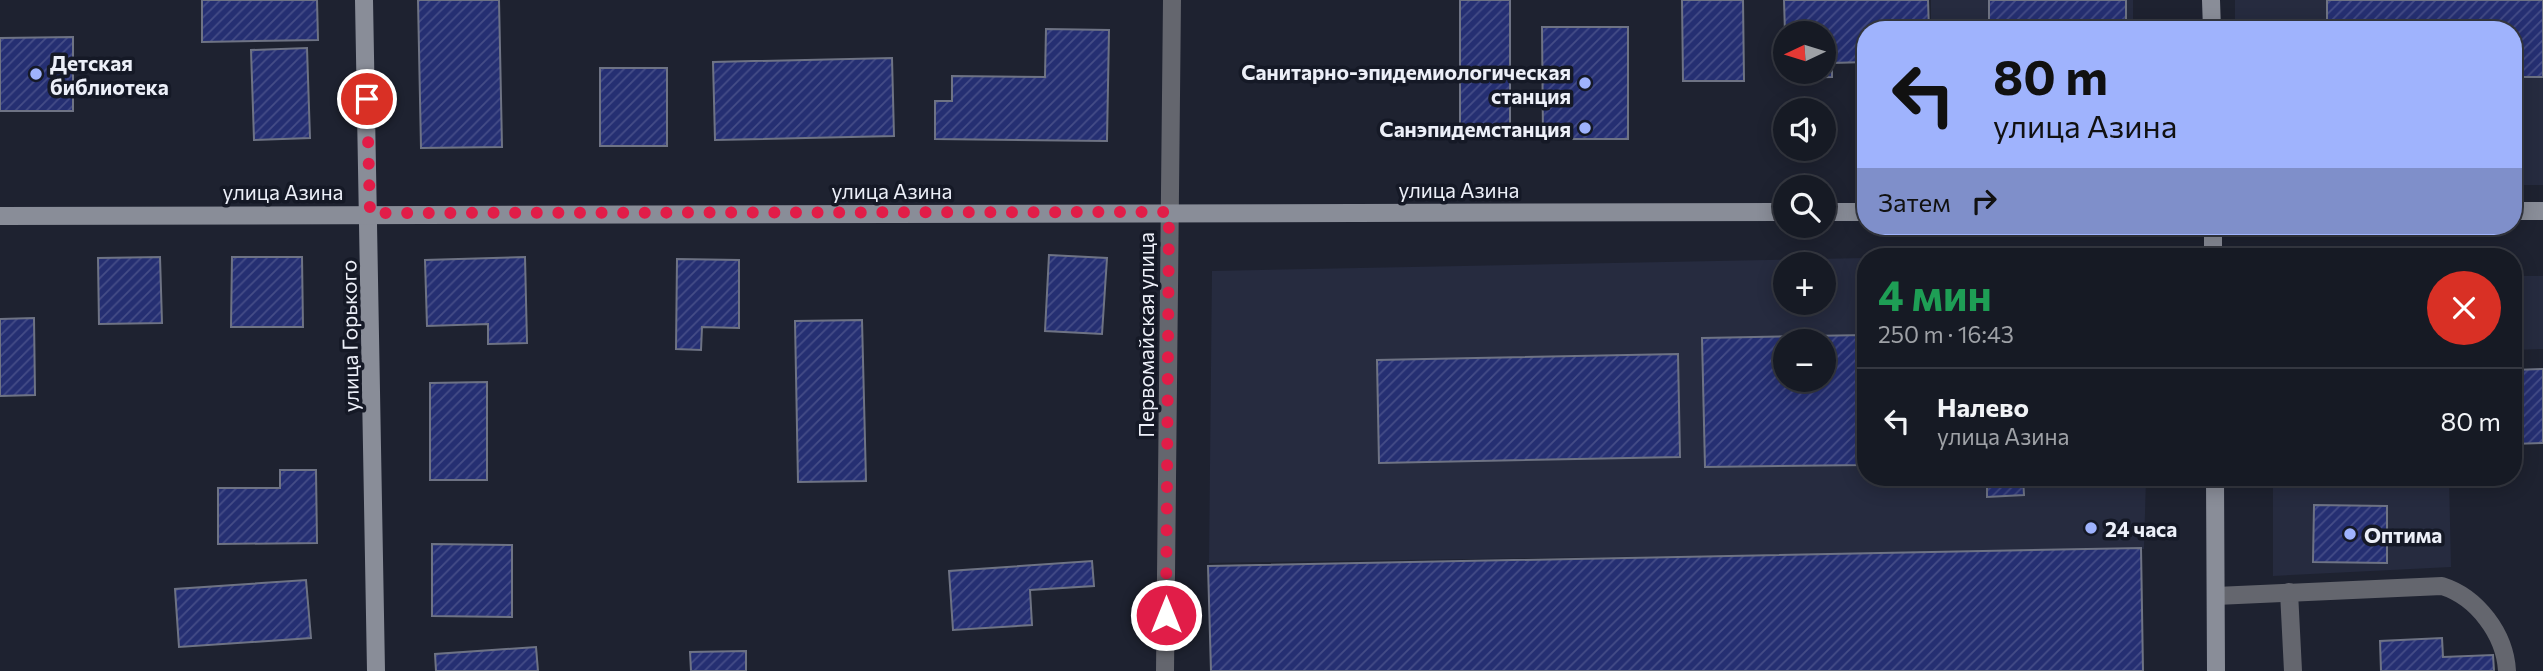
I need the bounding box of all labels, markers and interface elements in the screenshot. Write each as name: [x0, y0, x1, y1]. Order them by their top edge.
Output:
north arrow: [1773, 21, 1836, 84]
map controls: [1773, 21, 1836, 392]
text: 80 m: [1993, 45, 2108, 105]
icon: left: [1878, 49, 1969, 140]
place label: Детская библиотека: [50, 50, 169, 99]
place label: Санитарно-эпидемиологическая станция: [1241, 59, 1571, 108]
marker: Детская библиотека: [28, 66, 44, 82]
pin: [337, 69, 397, 129]
marker: Санитарно-эпидемиологическая станция: [1577, 75, 1593, 91]
icon: arrive: [348, 80, 386, 118]
button: sound: [1773, 98, 1836, 161]
text: улица Азина: [1993, 105, 2177, 145]
place label: Санэпидемстанция: [1379, 116, 1571, 141]
marker: Санэпидемстанция: [1577, 120, 1593, 136]
button: search: [1773, 175, 1836, 238]
street label: улица Азина: [1399, 177, 1520, 202]
street label: улица Азина: [832, 178, 953, 203]
street label: улица Азина: [223, 179, 344, 204]
icon: right: [1965, 182, 2003, 220]
text: Затем: [1878, 186, 1951, 217]
street label: Первомайская улица: [1133, 232, 1158, 438]
button: +: [1773, 252, 1836, 315]
street label: улица Горького: [335, 260, 363, 412]
text: 4 мин: [1878, 268, 1992, 320]
button: close: [2427, 271, 2501, 345]
text: 250 m · 16:43: [1878, 320, 2014, 348]
button: −: [1773, 329, 1836, 392]
text: Налево: [1937, 391, 2029, 422]
icon: left: [1878, 402, 1916, 440]
text: 80 m: [2441, 405, 2501, 436]
text: улица Азина: [1937, 422, 2070, 450]
place label: 24 часа: [2105, 516, 2177, 541]
marker: 24 часа: [2083, 520, 2099, 536]
place label: Оптима: [2364, 522, 2442, 547]
marker: Оптима: [2342, 526, 2358, 542]
position arrow: [1129, 578, 1203, 652]

